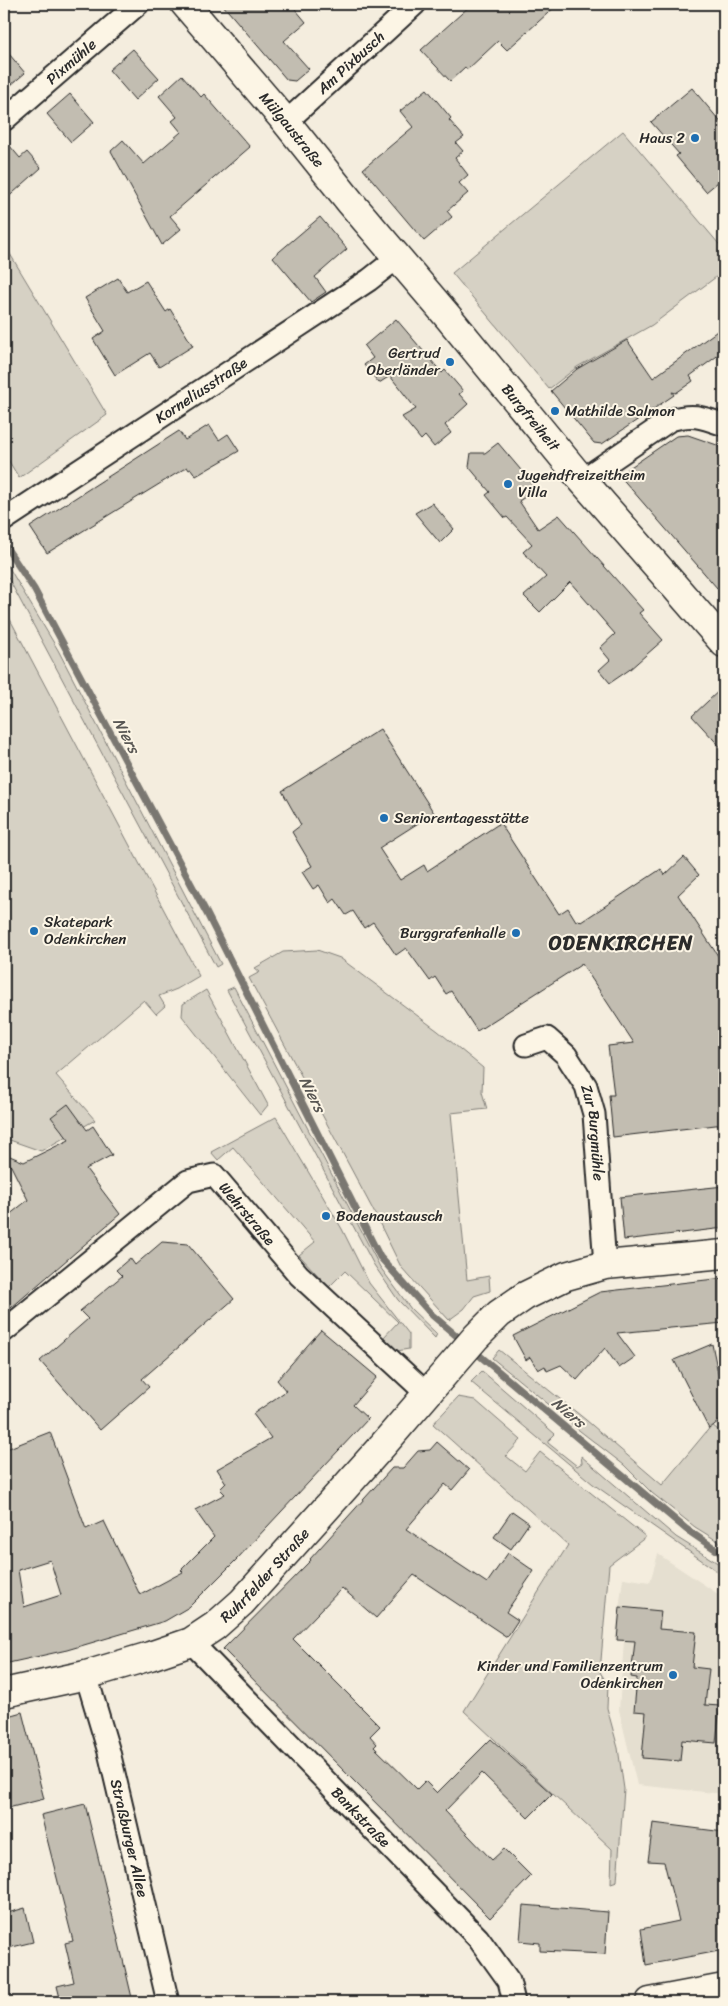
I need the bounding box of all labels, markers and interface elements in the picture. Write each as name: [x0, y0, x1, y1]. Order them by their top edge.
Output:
street label: Am Pixbusch: [310, 24, 391, 101]
street label: Pixmühle: [40, 32, 103, 91]
street label: Mülgaustraße: [252, 86, 331, 174]
place label: Haus 2: [639, 125, 685, 151]
marker: Haus 2: [689, 132, 701, 144]
place label: Gertrud Oberländer: [367, 340, 441, 383]
street label: Korneliusstraße: [150, 350, 253, 430]
marker: Gertrud Oberländer: [444, 356, 456, 368]
street label: Burgfreiheit: [495, 378, 567, 458]
place label: Mathilde Salmon: [565, 398, 675, 424]
marker: Mathilde Salmon: [549, 405, 561, 417]
place label: Jugendfreizeitheim Villa: [517, 462, 645, 505]
marker: Jugendfreizeitheim Villa: [502, 478, 514, 490]
water label: Niers: [105, 712, 149, 760]
place label: Seniorentagesstätte: [394, 805, 529, 831]
marker: Seniorentagesstätte: [378, 812, 390, 824]
place label: Skatepark Odenkirchen: [44, 909, 126, 952]
place label: Burggrafenhalle: [400, 920, 506, 946]
marker: Skatepark Odenkirchen: [28, 925, 40, 937]
district label: ODENKIRCHEN: [549, 926, 693, 961]
marker: Burggrafenhalle: [510, 927, 522, 939]
water label: Niers: [291, 1071, 335, 1119]
street label: Zur Burgmühle: [573, 1081, 612, 1182]
street label: Wehrstraße: [212, 1176, 282, 1252]
place label: Bodenaustausch: [336, 1203, 443, 1229]
marker: Bodenaustausch: [320, 1210, 332, 1222]
water label: Niers: [545, 1389, 594, 1437]
street label: Ruhrfelder Straße: [214, 1521, 316, 1629]
place label: Kinder und Familienzentrum Odenkirchen: [477, 1653, 663, 1696]
marker: Kinder und Familienzentrum Odenkirchen: [667, 1669, 679, 1681]
street label: Straßburger Allee: [103, 1776, 156, 1900]
street label: Bankstraße: [325, 1780, 397, 1854]

